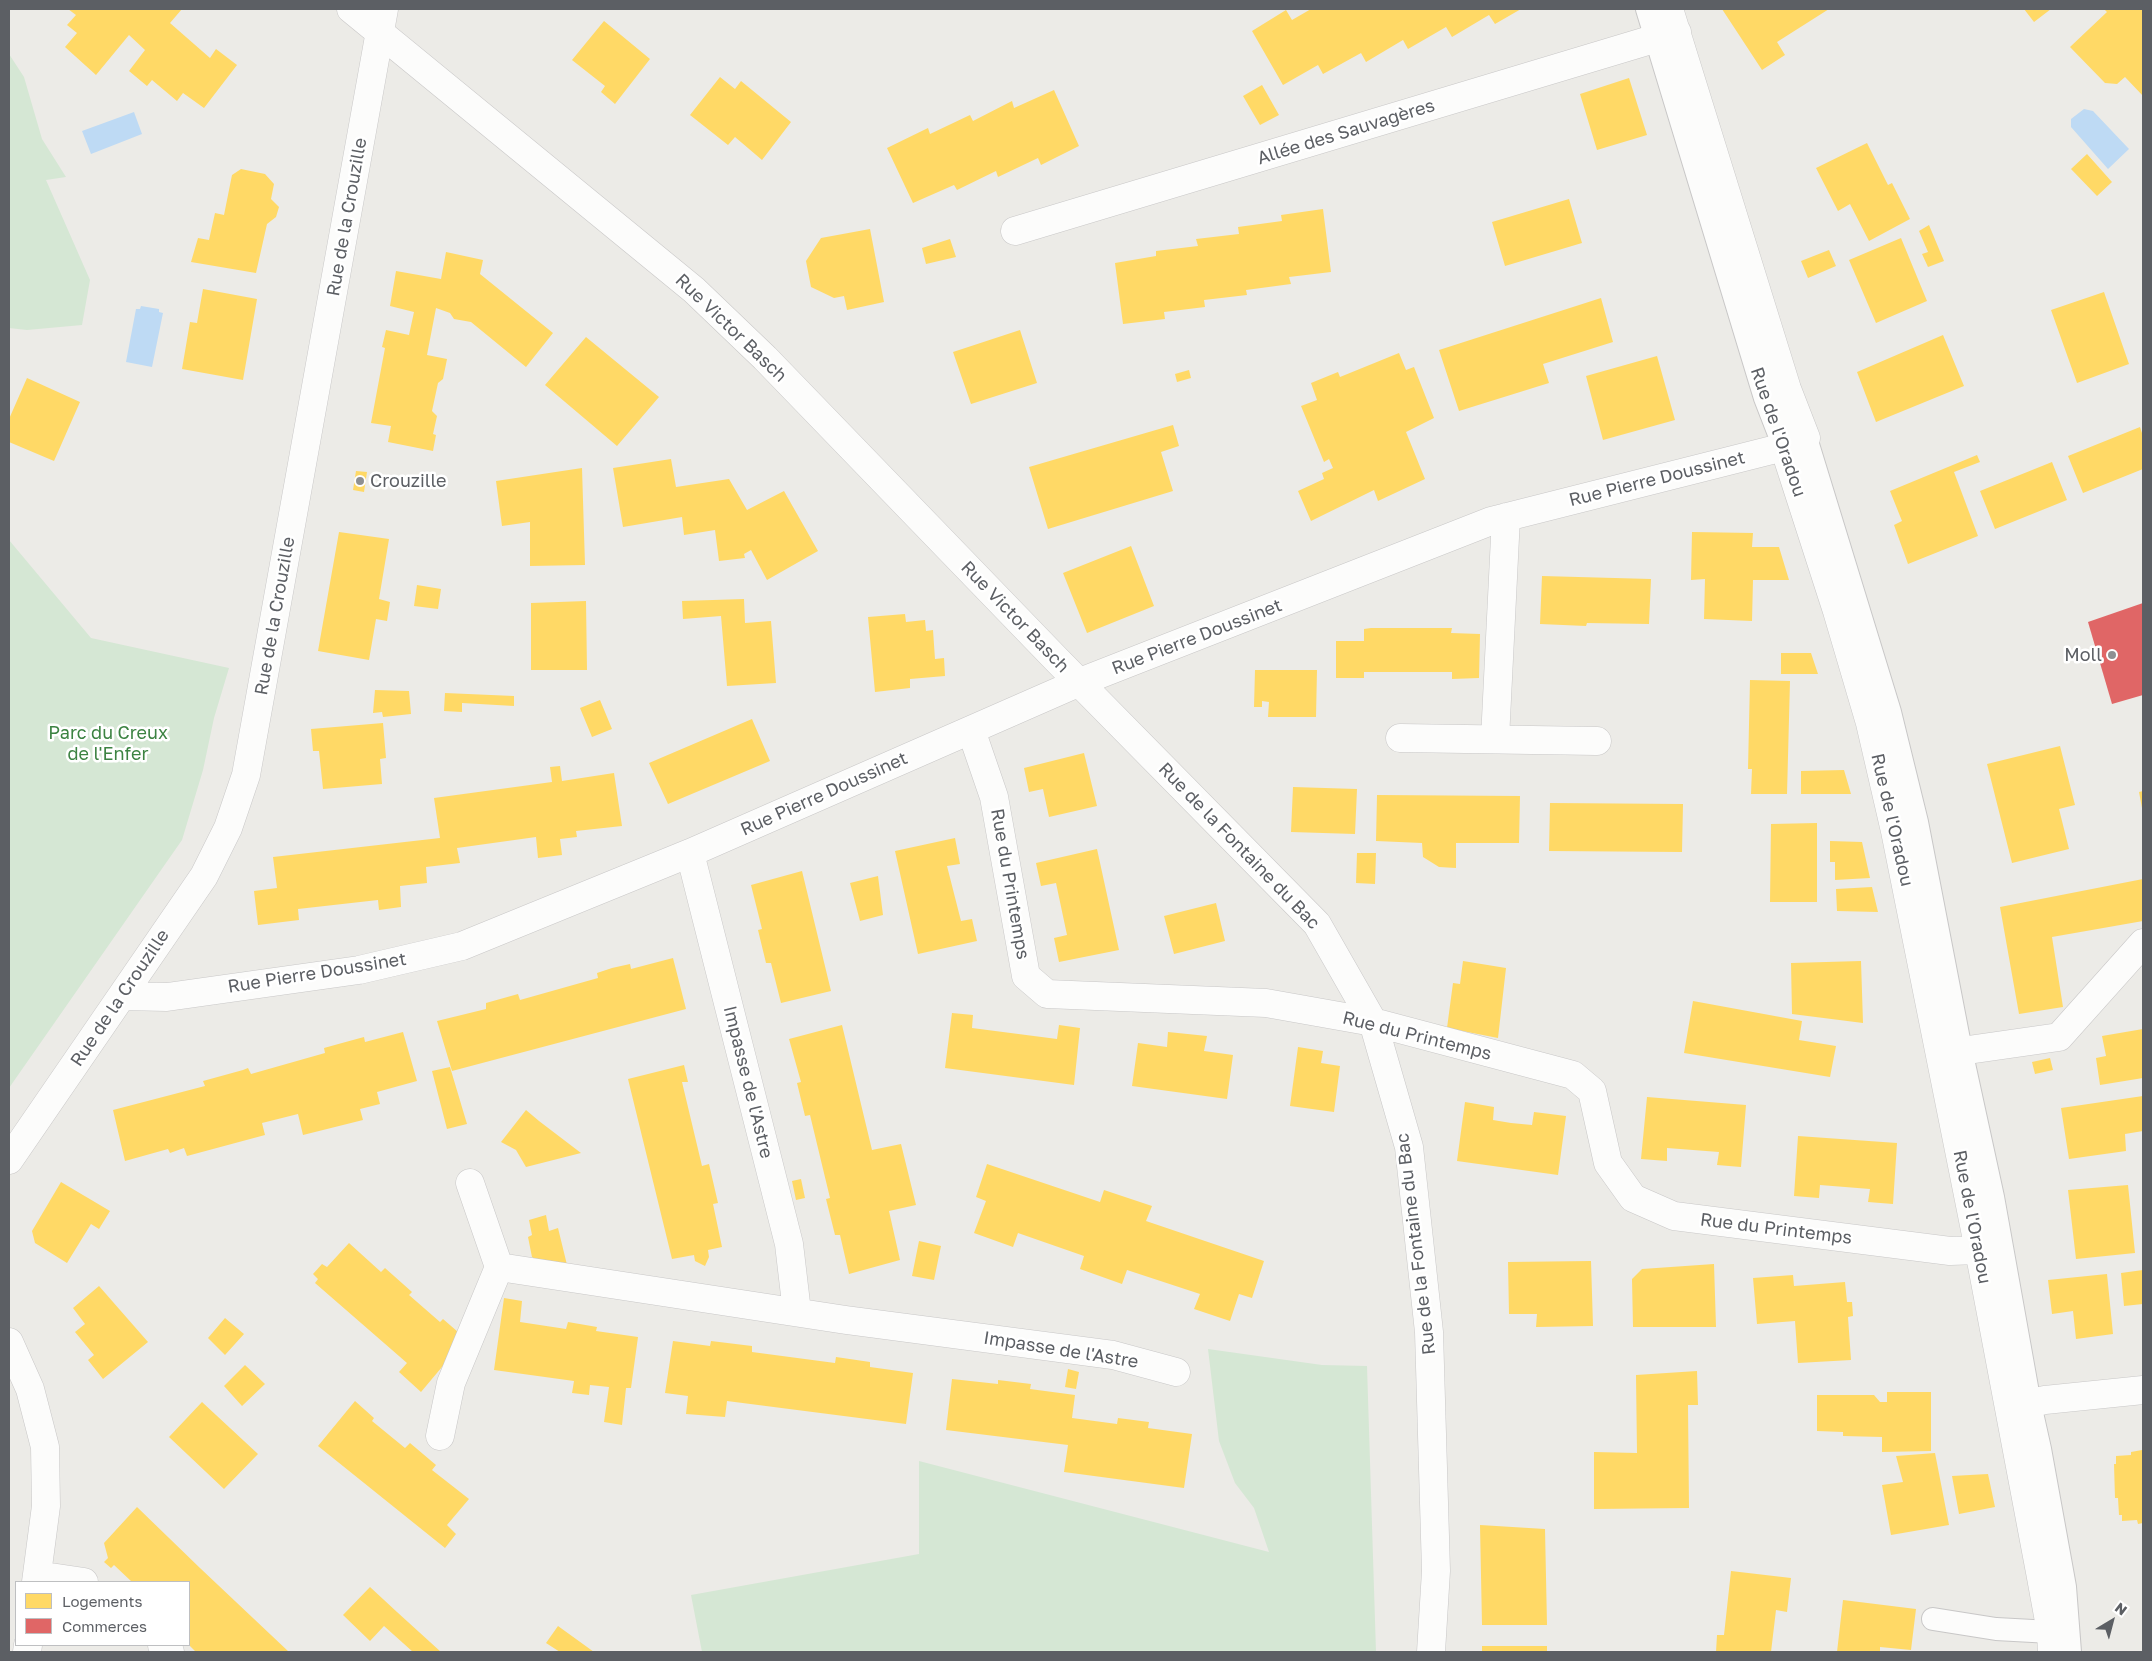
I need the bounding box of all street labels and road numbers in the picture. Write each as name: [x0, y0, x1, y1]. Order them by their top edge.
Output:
street label: Allée des Sauvagères: [1255, 95, 1437, 169]
street label: Rue de la Crouzille: [322, 136, 372, 298]
street label: Rue Victor Basch: [671, 269, 791, 387]
street label: Rue de l'Oradou: [1746, 364, 1810, 500]
street label: Rue Pierre Doussinet: [1567, 447, 1747, 511]
street label: Rue de la Crouzille: [250, 535, 300, 697]
street label: Rue Victor Basch: [956, 557, 1074, 677]
street label: Rue Pierre Doussinet: [1109, 595, 1285, 679]
street label: Rue Pierre Doussinet: [737, 747, 911, 841]
street label: Rue de l'Oradou: [1866, 751, 1918, 889]
street label: Rue de la Fontaine du Bac: [1154, 758, 1324, 934]
street label: Rue du Printemps: [986, 807, 1034, 961]
street label: Rue de la Crouzille: [66, 925, 174, 1071]
street label: Rue Pierre Doussinet: [226, 948, 408, 998]
street label: Impasse de l'Astre: [719, 1004, 777, 1160]
street label: Rue du Printemps: [1340, 1007, 1494, 1065]
street label: Rue de la Fontaine du Bac: [1392, 1132, 1440, 1356]
street label: Rue de l'Oradou: [1948, 1148, 1996, 1286]
street label: Rue du Printemps: [1699, 1209, 1853, 1249]
street label: Impasse de l'Astre: [982, 1327, 1140, 1373]

